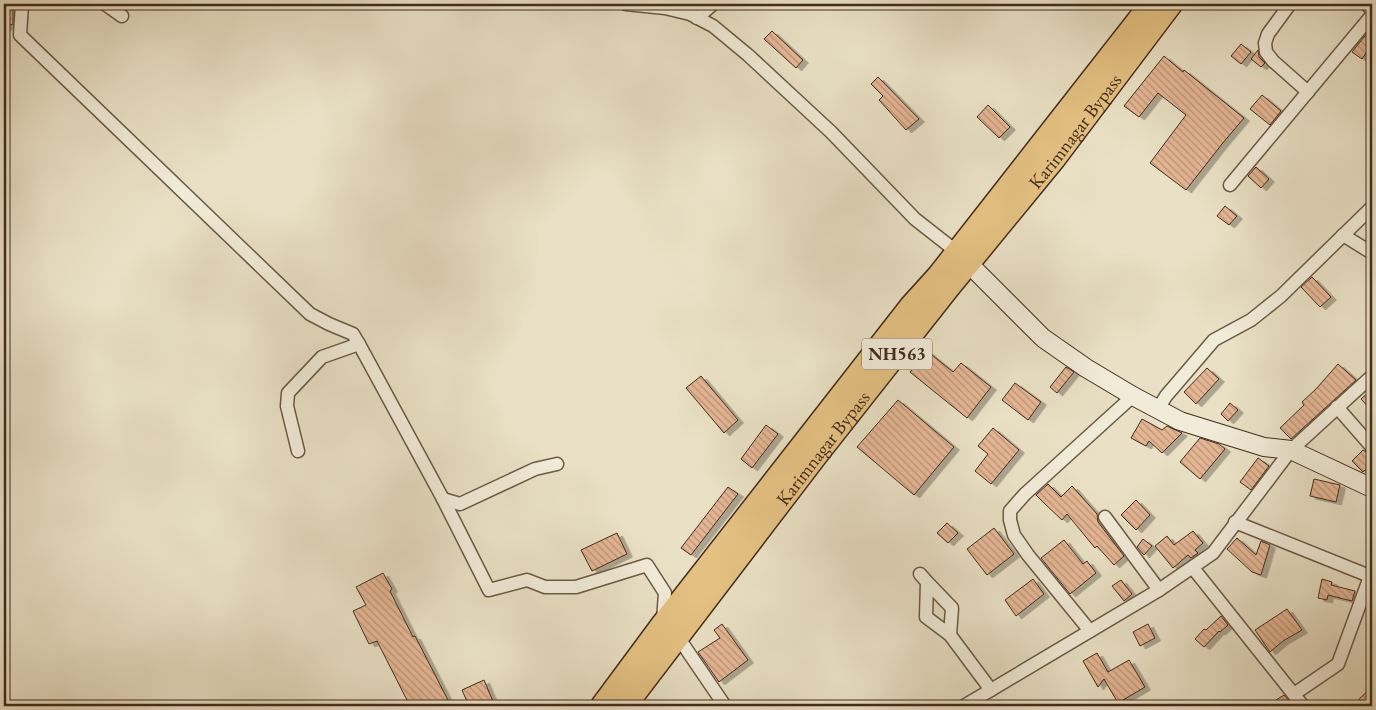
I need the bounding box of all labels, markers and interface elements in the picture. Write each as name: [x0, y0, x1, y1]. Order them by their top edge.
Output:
street label: Karimnagar Bypass: [1023, 69, 1127, 194]
road number: NH563: [862, 338, 932, 369]
street label: Karimnagar Bypass: [770, 386, 875, 511]

